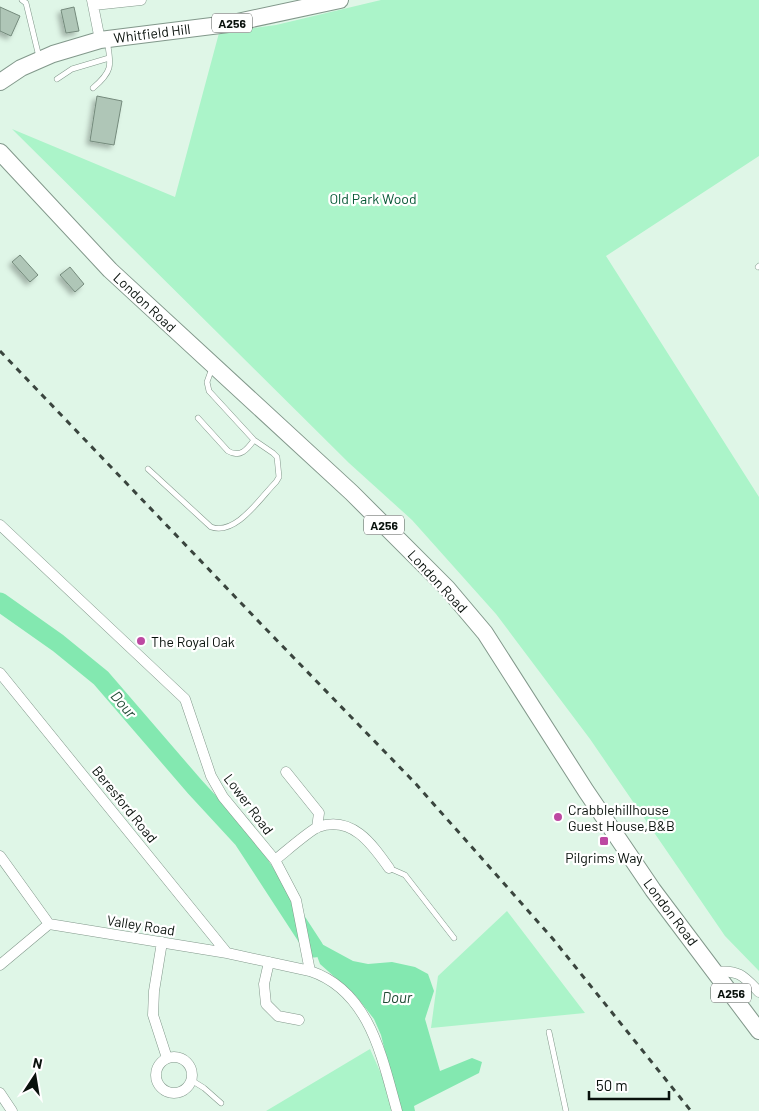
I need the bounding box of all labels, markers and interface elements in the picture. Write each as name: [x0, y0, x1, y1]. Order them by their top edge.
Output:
road number: A256: [212, 13, 252, 32]
street label: Whitfield Hill: [113, 20, 191, 46]
park label: Old Park Wood: [329, 190, 417, 207]
street label: London Road: [110, 269, 180, 335]
road number: A256: [364, 516, 404, 534]
street label: London Road: [405, 546, 471, 616]
place label: The Royal Oak: [151, 633, 235, 650]
marker: The Royal Oak: [135, 635, 147, 647]
water label: Dour: [107, 687, 141, 722]
street label: Beresford Road: [89, 762, 161, 846]
street label: Lower Road: [221, 770, 277, 838]
place label: Crabblehillhouse Guest House,B&B: [568, 801, 675, 834]
marker: Crabblehillhouse Guest House,B&B: [552, 811, 564, 823]
marker: Pilgrims Way: [598, 835, 610, 847]
place label: Pilgrims Way: [565, 849, 643, 866]
street label: London Road: [640, 875, 702, 949]
street label: Valley Road: [106, 911, 176, 939]
road number: A256: [711, 984, 751, 1002]
water label: Dour: [382, 988, 413, 1006]
north arrow: [10, 1051, 60, 1101]
text: N: [31, 1054, 44, 1072]
scale bar: [589, 1068, 669, 1100]
text: 50 m: [596, 1076, 628, 1094]

